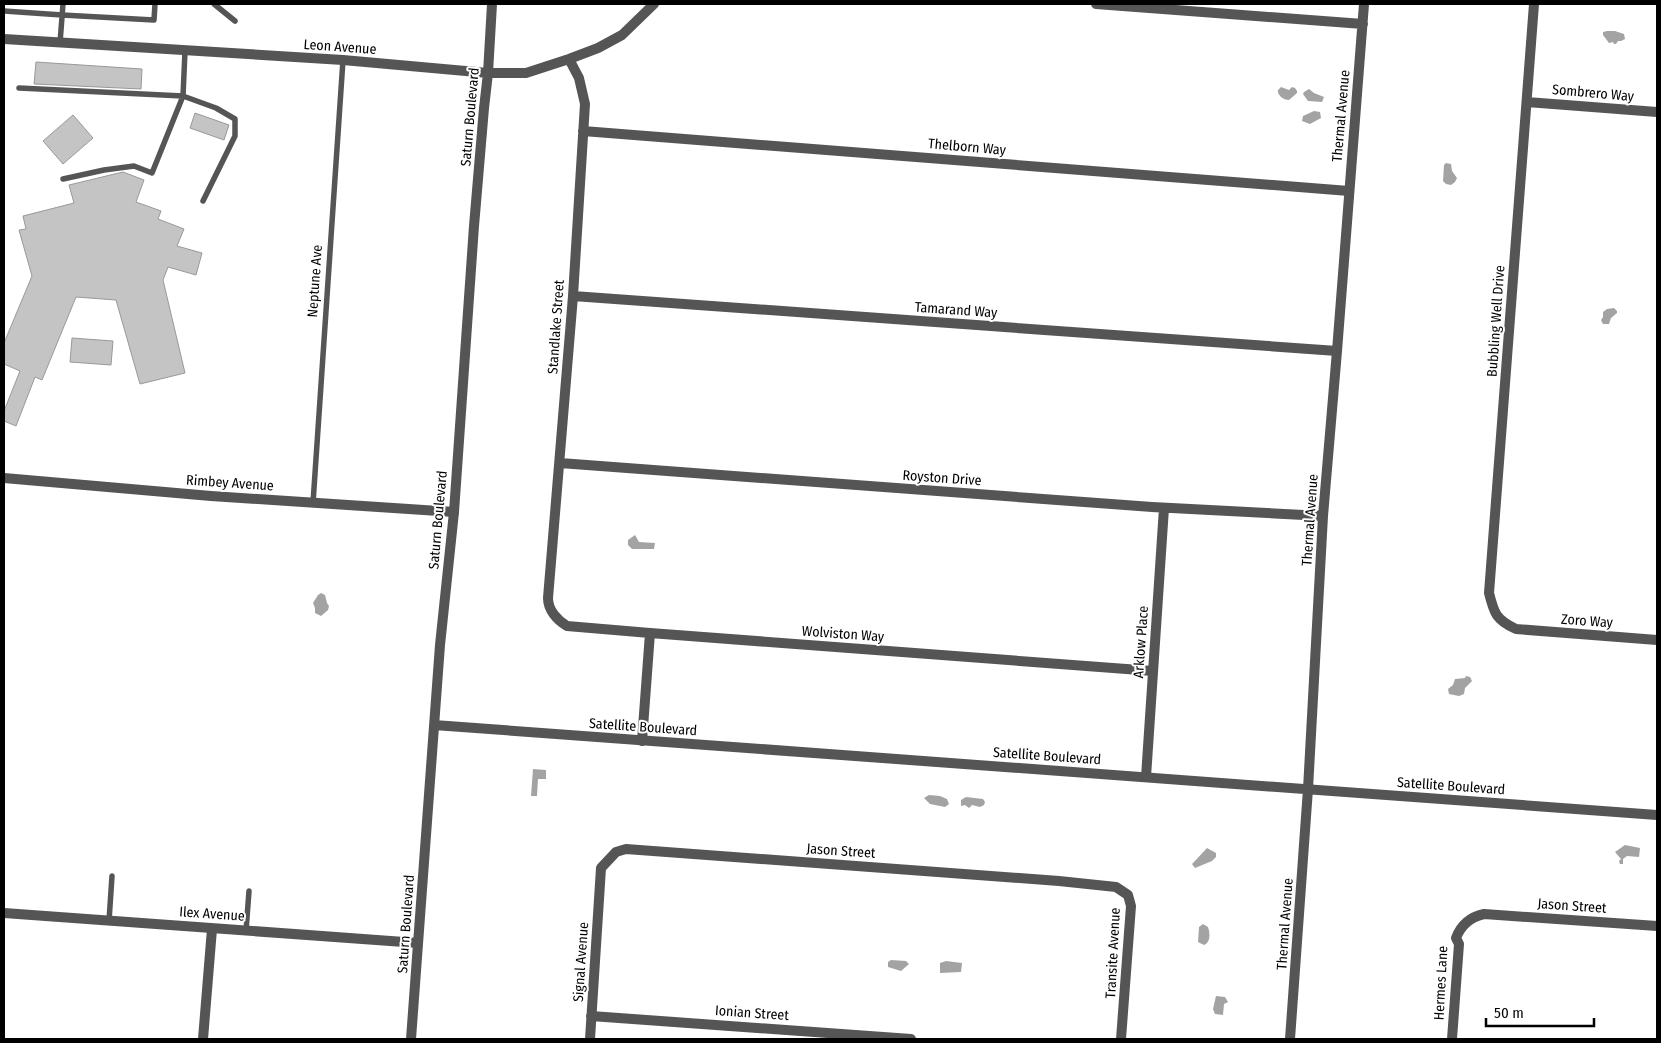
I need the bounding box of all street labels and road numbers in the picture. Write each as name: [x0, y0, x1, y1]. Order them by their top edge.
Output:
street label: Leon Avenue: [303, 36, 377, 58]
street label: Saturn Boulevard: [457, 67, 483, 167]
street label: Thermal Avenue: [1329, 69, 1353, 163]
street label: Sombrero Way: [1551, 81, 1635, 105]
street label: Thelborn Way: [928, 135, 1007, 159]
street label: Neptune Ave: [304, 244, 326, 318]
street label: Bubbling Well Drive: [1484, 264, 1508, 377]
street label: Standlake Street: [544, 279, 568, 375]
street label: Tamarand Way: [914, 299, 999, 321]
street label: Royston Drive: [902, 467, 982, 489]
street label: Saturn Boulevard: [425, 470, 451, 570]
street label: Rimbey Avenue: [186, 471, 274, 495]
street label: Thermal Avenue: [1298, 473, 1322, 567]
street label: Arklow Place: [1130, 605, 1152, 679]
street label: Zoro Way: [1561, 611, 1614, 631]
street label: Wolviston Way: [801, 623, 885, 645]
street label: Satellite Boulevard: [588, 715, 698, 739]
street label: Satellite Boulevard: [992, 744, 1102, 768]
street label: Satellite Boulevard: [1396, 774, 1506, 798]
street label: Jason Street: [806, 840, 876, 862]
street label: Saturn Boulevard: [394, 874, 418, 974]
street label: Thermal Avenue: [1273, 877, 1297, 971]
street label: Jason Street: [1537, 895, 1607, 917]
street label: Ilex Avenue: [179, 903, 245, 925]
street label: Transite Avenue: [1102, 907, 1124, 999]
street label: Signal Avenue: [570, 921, 592, 1003]
street label: Hermes Lane: [1431, 945, 1451, 1021]
street label: Ionian Street: [715, 1002, 790, 1024]

